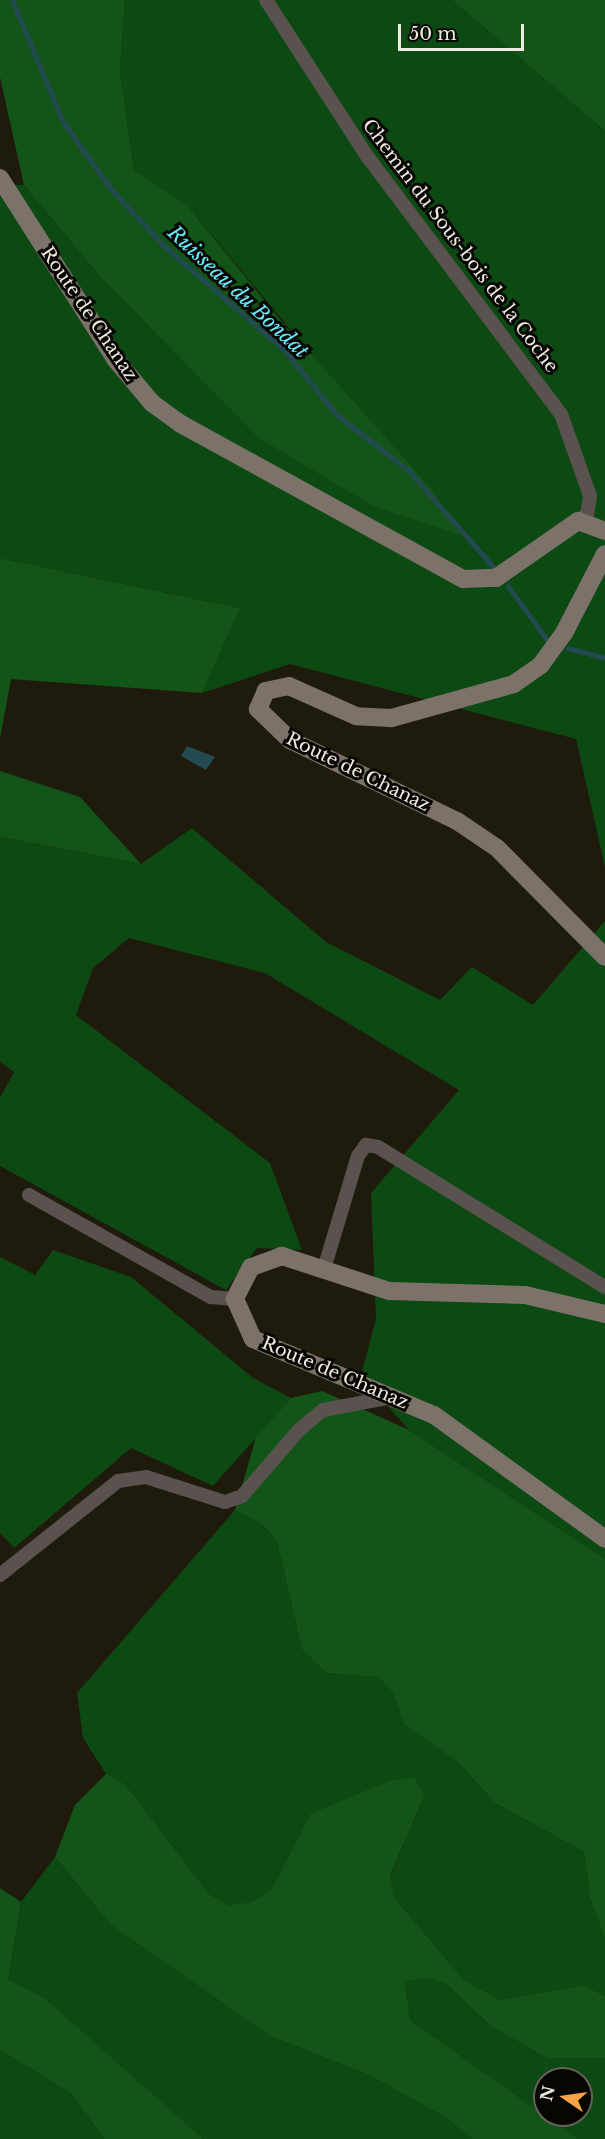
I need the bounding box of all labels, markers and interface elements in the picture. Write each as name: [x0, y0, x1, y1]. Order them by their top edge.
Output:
scale bar: [401, 12, 527, 50]
text: 50 m: [409, 23, 457, 45]
street label: Chemin du Sous-bois de la Coche: [358, 115, 562, 377]
water label: Ruisseau du Bondat: [162, 220, 314, 364]
street label: Route de Chanaz: [36, 243, 142, 385]
street label: Route de Chanaz: [283, 728, 433, 816]
street label: Route de Chanaz: [259, 1332, 411, 1414]
north arrow: [533, 2067, 593, 2127]
text: N: [536, 2084, 559, 2103]

